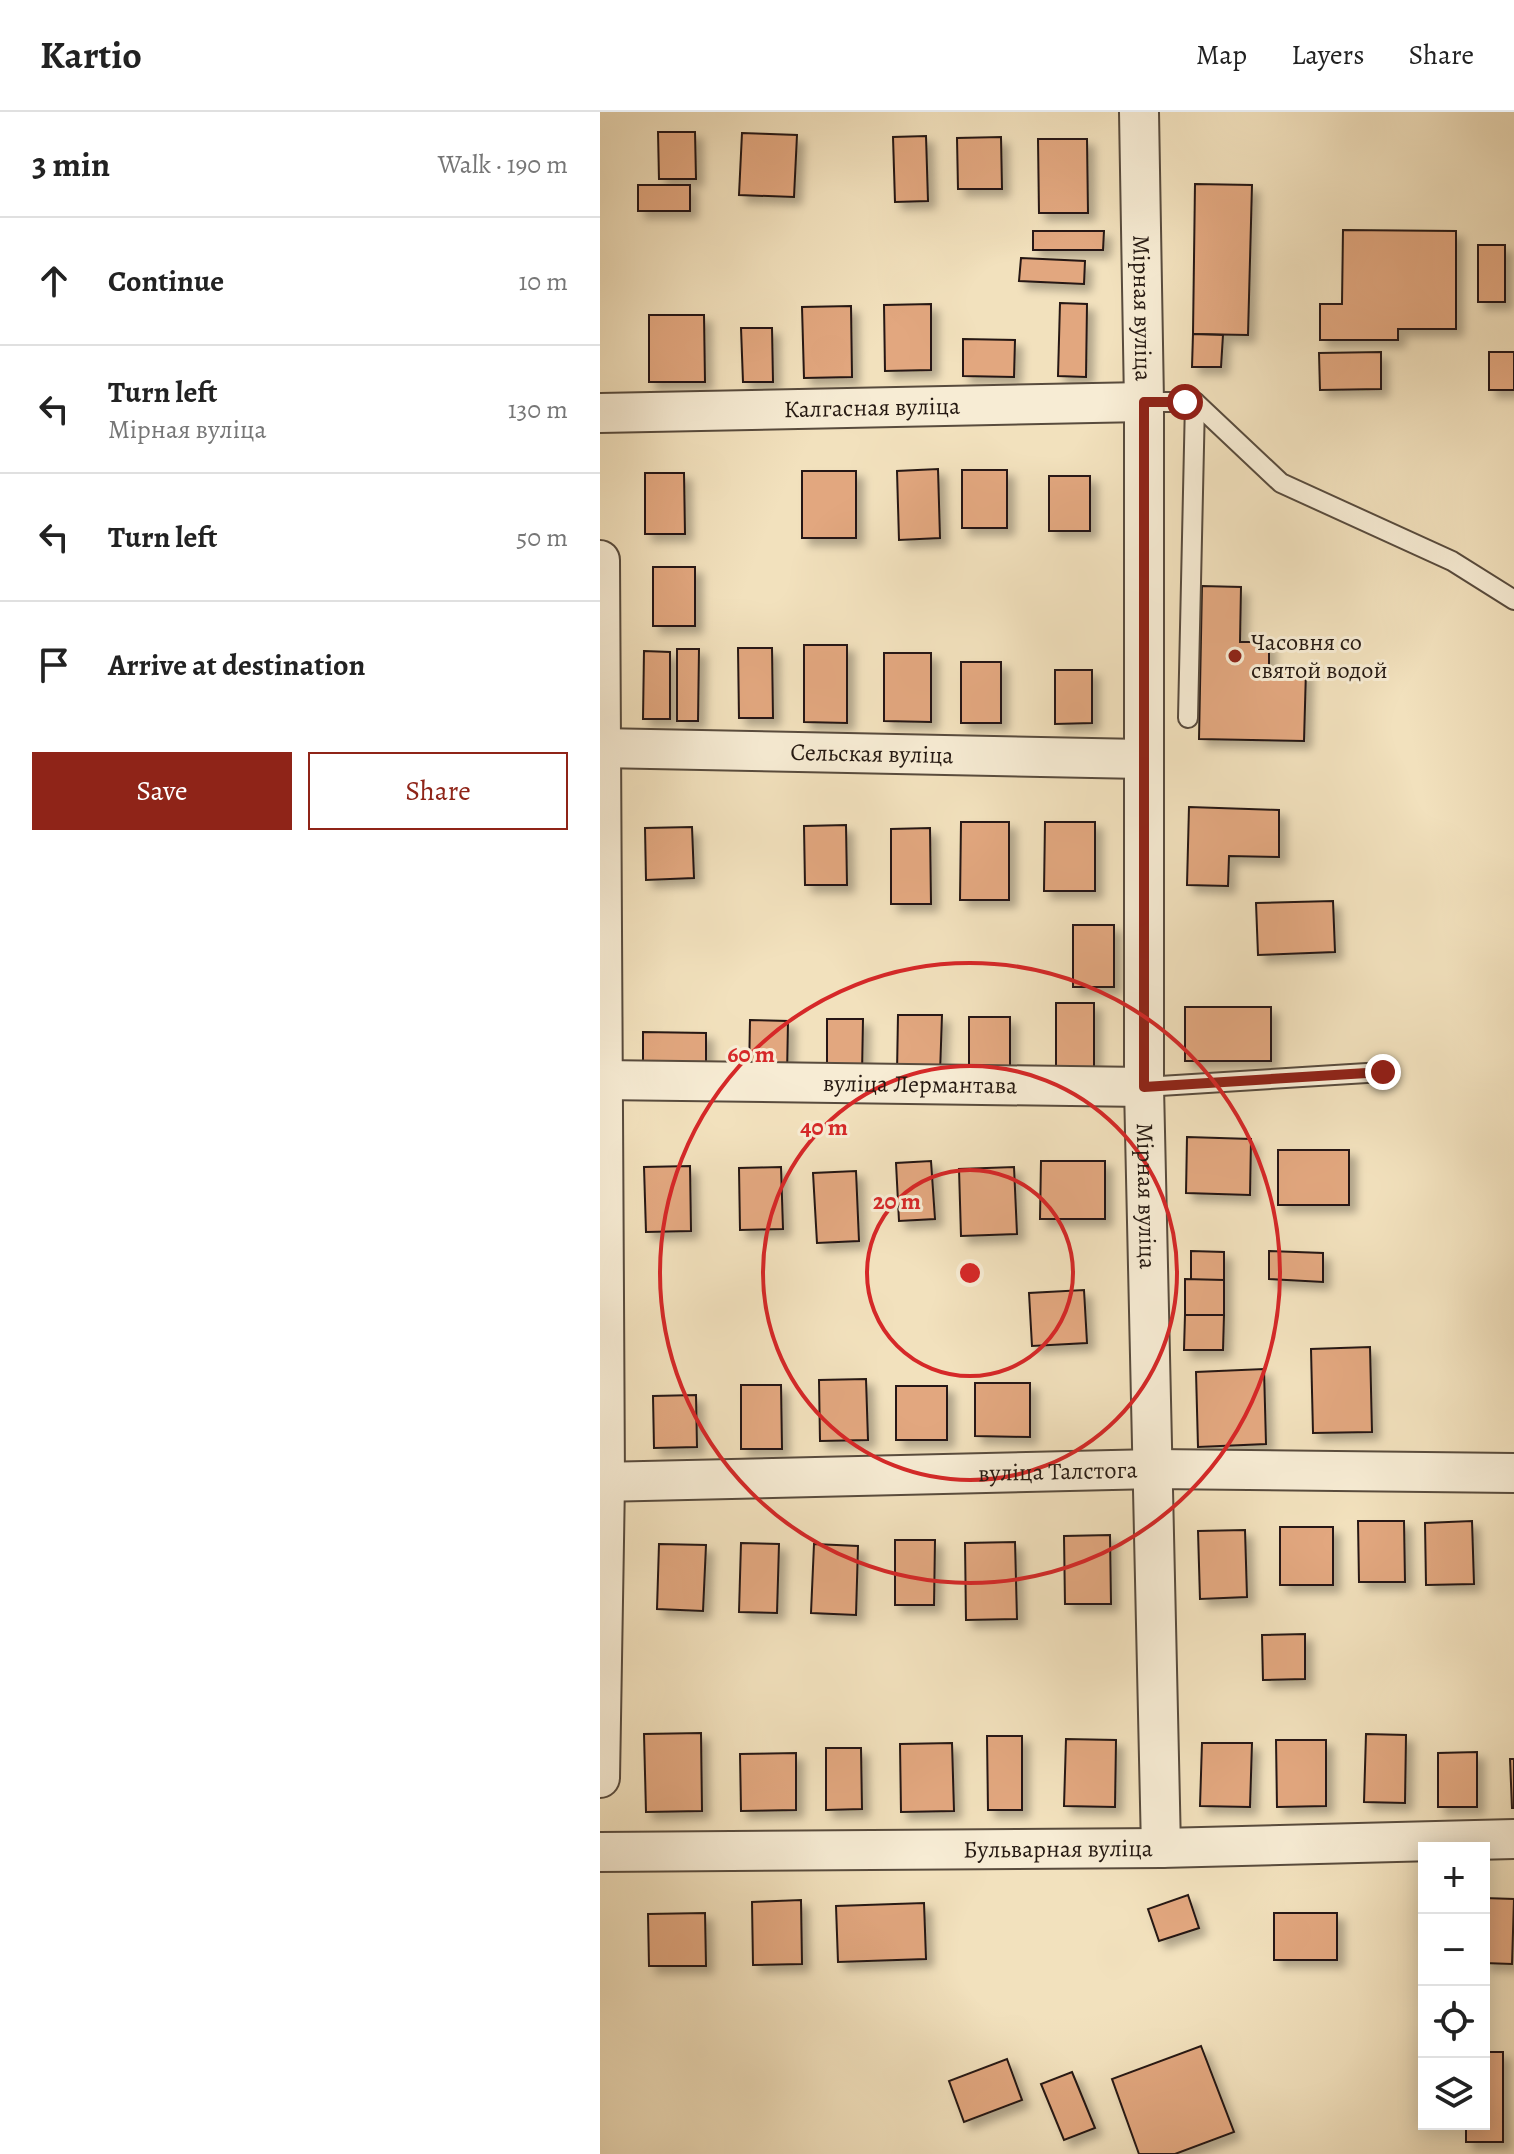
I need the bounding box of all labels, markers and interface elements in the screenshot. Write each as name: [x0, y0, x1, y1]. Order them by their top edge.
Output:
text: Kartio: [40, 29, 142, 81]
text: Map: [1196, 36, 1247, 74]
text: Layers: [1291, 36, 1364, 74]
text: Share: [1408, 36, 1474, 74]
text: 3 min: [32, 141, 110, 188]
text: Walk · 190 m: [438, 147, 568, 182]
street label: Мірная вуліца: [1125, 235, 1160, 381]
icon: ahead: [32, 259, 76, 303]
text: Continue: [108, 261, 224, 301]
text: 10 m: [518, 264, 568, 299]
text: Turn left: [108, 372, 217, 412]
route start: [1167, 384, 1203, 420]
icon: left: [32, 387, 76, 431]
street label: Калгасная вуліца: [783, 390, 960, 425]
text: 130 m: [508, 392, 568, 427]
text: Мірная вуліца: [108, 412, 266, 447]
icon: left: [32, 515, 76, 559]
text: Turn left: [108, 517, 217, 557]
text: 50 m: [516, 520, 568, 555]
place label: Часовня со святой водой: [1251, 626, 1388, 686]
icon: arrive: [32, 643, 76, 687]
text: Arrive at destination: [108, 645, 365, 685]
marker: Часовня со святой водой: [1226, 647, 1244, 665]
street label: Сельская вуліца: [790, 736, 954, 771]
button: Save: [32, 752, 292, 830]
button: Share: [308, 752, 568, 830]
text: 60 m: [727, 1038, 775, 1070]
route end: [1365, 1054, 1401, 1090]
street label: вуліца Лермантава: [823, 1067, 1017, 1101]
text: 40 m: [800, 1111, 848, 1143]
street label: Мірная вуліца: [1129, 1122, 1164, 1269]
text: 20 m: [873, 1185, 921, 1217]
centre of rings: [956, 1259, 984, 1287]
street label: вуліца Талстога: [978, 1453, 1138, 1489]
street label: Бульварная вуліца: [963, 1832, 1153, 1865]
map controls: [1418, 1842, 1490, 2130]
button: +: [1418, 1842, 1490, 1914]
button: −: [1418, 1914, 1490, 1986]
button: locate: [1418, 1986, 1490, 2058]
button: layers: [1418, 2058, 1490, 2130]

